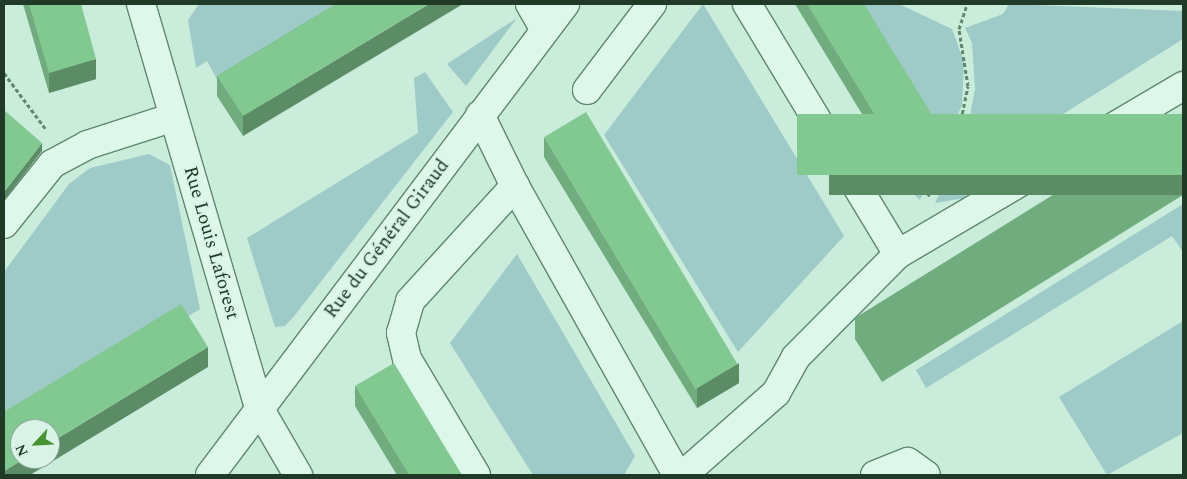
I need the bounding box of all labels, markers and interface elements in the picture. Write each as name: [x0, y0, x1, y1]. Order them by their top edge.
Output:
street label: Rue du Général Giraud: [320, 155, 454, 323]
street label: Rue Louis Laforest: [178, 164, 244, 322]
north arrow: [10, 419, 60, 469]
text: N: [10, 441, 34, 460]

